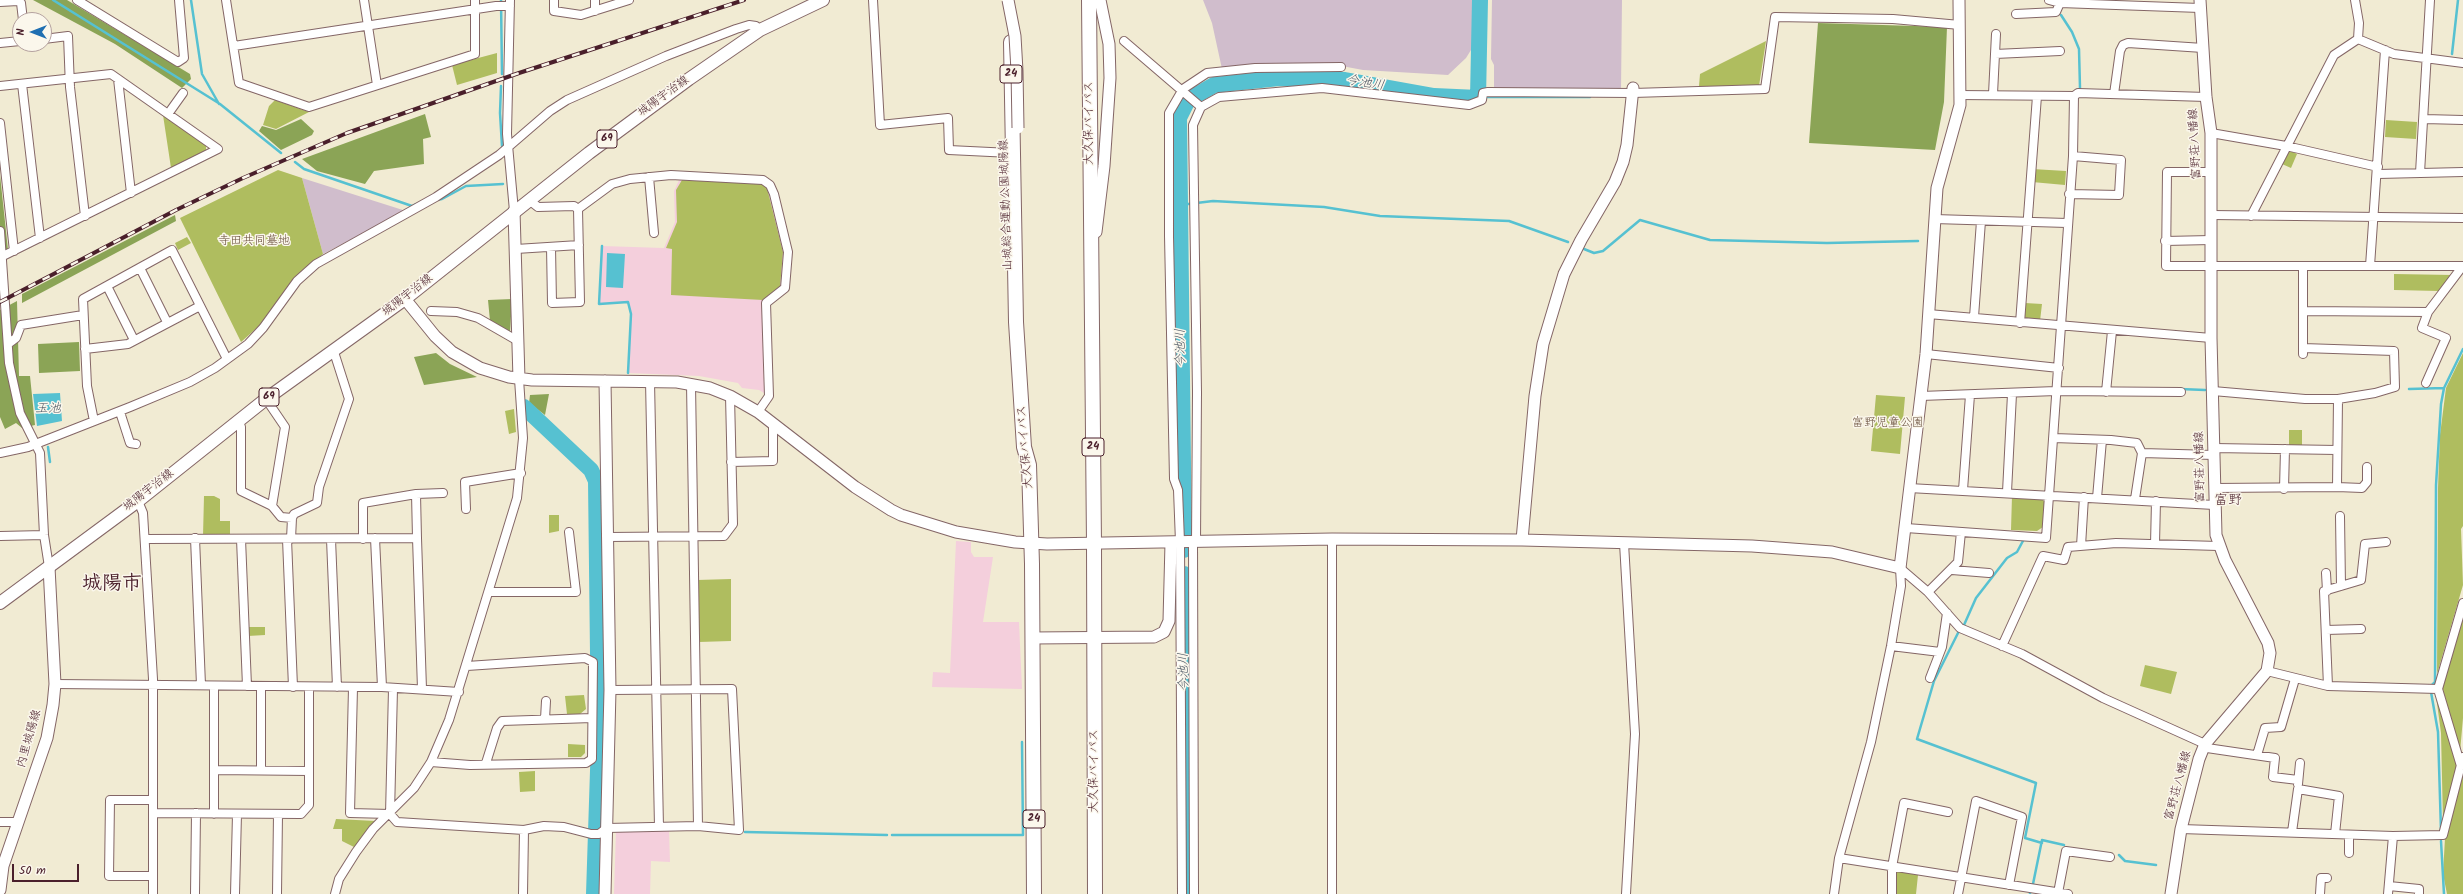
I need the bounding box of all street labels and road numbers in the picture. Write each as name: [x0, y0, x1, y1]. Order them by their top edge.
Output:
road number: 24: [1000, 65, 1022, 83]
street label: 城陽宇治線: [635, 74, 693, 120]
street label: 大久保バイパス: [1083, 81, 1097, 165]
street label: 富野荘八幡線: [2187, 108, 2205, 180]
road number: 69: [597, 130, 617, 148]
street label: 山城総合運動公園城陽線: [998, 139, 1016, 271]
street label: 城陽宇治線: [380, 272, 436, 320]
road number: 69: [259, 388, 279, 406]
street label: 大久保バイパス: [1015, 405, 1037, 489]
street label: 富野荘八幡線: [2193, 431, 2209, 503]
road number: 24: [1082, 438, 1104, 456]
street label: 城陽宇治線: [121, 467, 177, 515]
street label: 内里城陽線: [15, 708, 45, 770]
street label: 大久保バイパス: [1088, 729, 1102, 813]
street label: 富野荘八幡線: [2163, 749, 2195, 823]
road number: 24: [1023, 810, 1045, 828]

